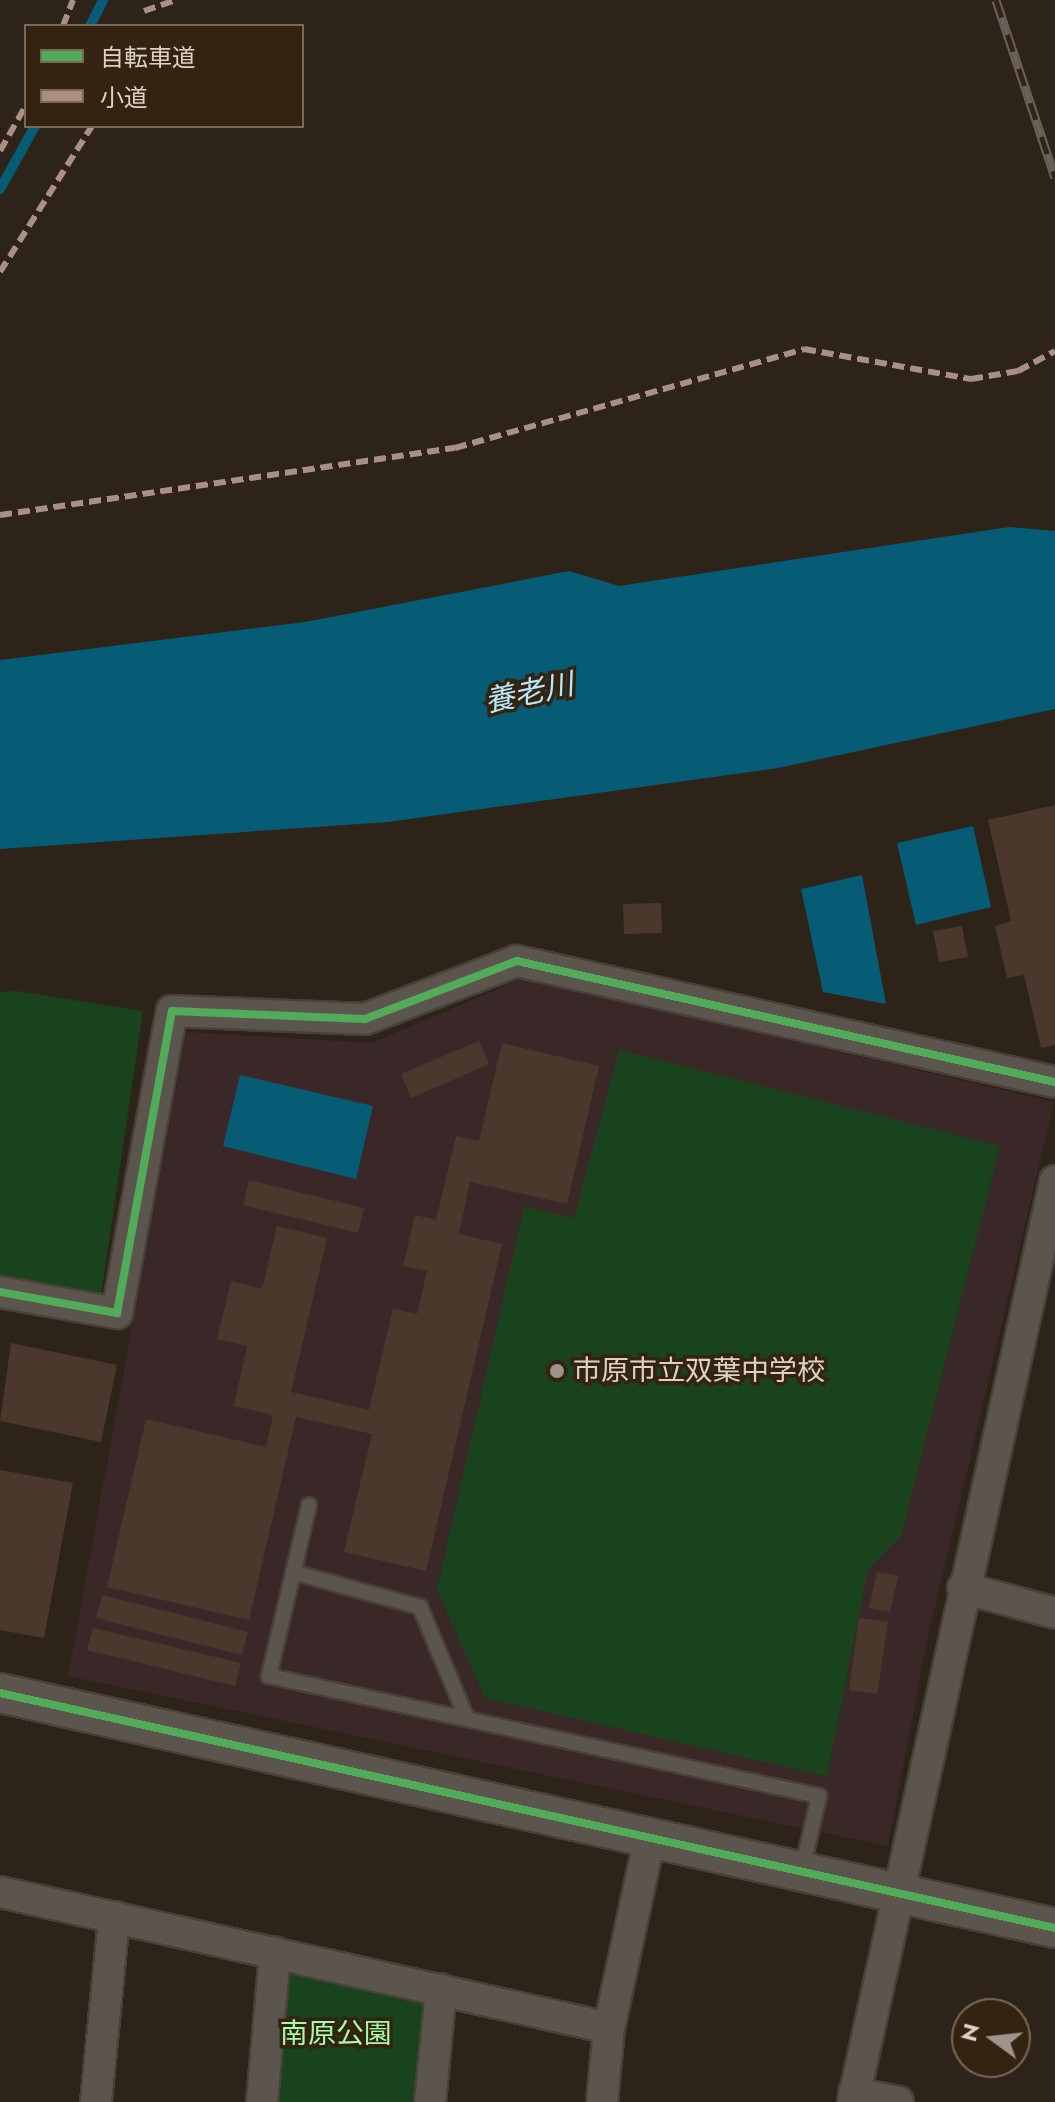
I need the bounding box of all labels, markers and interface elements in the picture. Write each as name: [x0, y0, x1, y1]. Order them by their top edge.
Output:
legend: [24, 24, 304, 128]
text: 自転車道: [100, 40, 196, 75]
text: 小道: [100, 80, 148, 115]
water label: 養老川: [481, 666, 577, 720]
place label: 市原市立双葉中学校: [573, 1354, 825, 1388]
marker: 市原市立双葉中学校: [548, 1362, 566, 1380]
north arrow: [951, 1998, 1031, 2078]
park label: 南原公園: [280, 2017, 392, 2051]
text: N: [952, 2020, 987, 2045]

